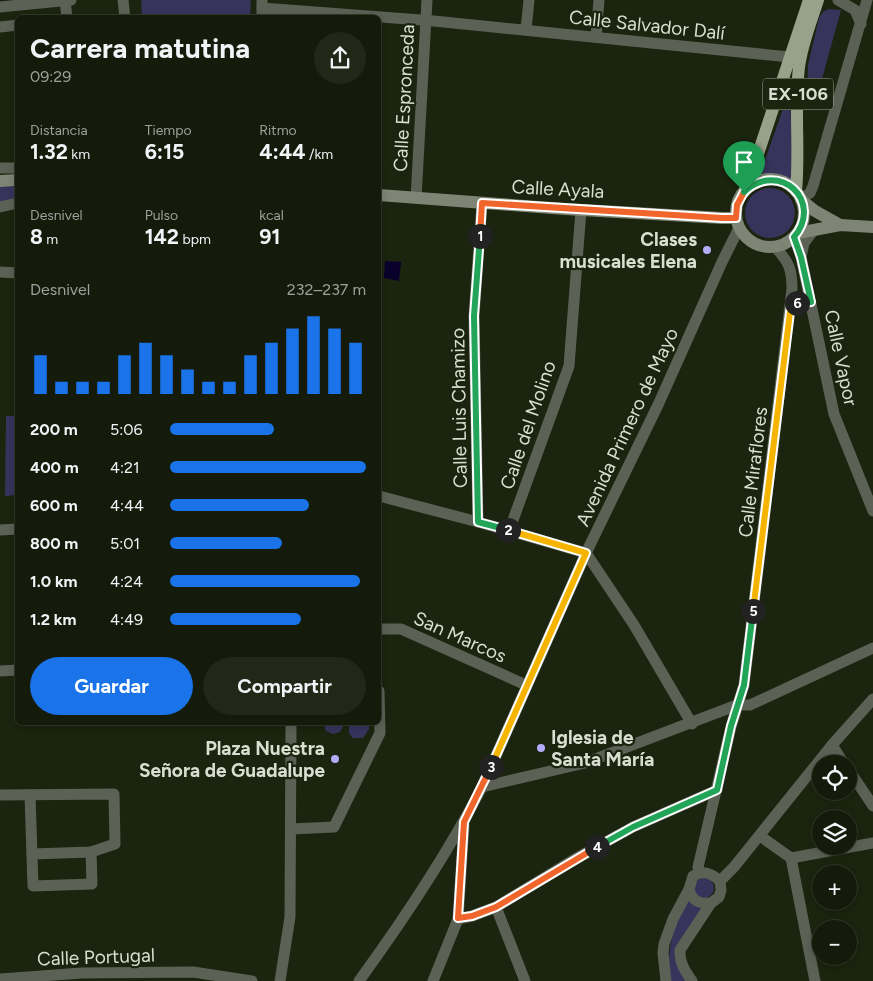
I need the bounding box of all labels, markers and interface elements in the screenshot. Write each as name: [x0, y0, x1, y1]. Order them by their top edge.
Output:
street label: Calle Salvador Dalí: [568, 5, 728, 45]
street label: Calle Espronceda: [389, 24, 419, 172]
text: Carrera matutina: [30, 31, 250, 65]
button: share: [314, 32, 366, 84]
text: 09:29: [30, 67, 71, 86]
road number: EX-106: [763, 78, 833, 110]
text: Distancia: [30, 122, 88, 139]
text: Tiempo: [145, 122, 192, 139]
text: Ritmo: [259, 122, 297, 139]
text: 1.32: [30, 139, 68, 164]
text: 6:15: [145, 139, 184, 164]
text: 4:44: [259, 139, 306, 164]
pin: [723, 141, 765, 192]
text: km: [68, 146, 90, 163]
text: /km: [306, 146, 333, 163]
icon: arrive: [730, 148, 758, 176]
street label: Calle Ayala: [511, 175, 605, 203]
text: Desnivel: [30, 207, 83, 224]
text: Pulso: [145, 207, 178, 224]
text: kcal: [259, 207, 284, 224]
text: 8: [30, 224, 43, 249]
text: 142: [145, 224, 179, 249]
text: 91: [259, 224, 280, 249]
pin: 1: [468, 224, 492, 248]
text: 1: [478, 228, 483, 245]
place label: Clases musicales Elena: [559, 228, 697, 273]
text: m: [43, 231, 58, 248]
text: bpm: [179, 231, 211, 248]
marker: Clases musicales Elena: [701, 244, 713, 256]
text: Desnivel: [30, 280, 90, 299]
text: 232–237 m: [287, 280, 366, 299]
pin: 6: [784, 290, 810, 316]
text: 6: [793, 295, 802, 312]
street label: Calle Vapor: [820, 308, 863, 409]
street label: Avenida Primero de Mayo: [571, 324, 683, 530]
street label: Calle Luis Chamizo: [446, 328, 472, 488]
street label: Calle del Molino: [495, 358, 561, 492]
street label: Calle Miraflores: [734, 405, 772, 539]
text: 200 m: [30, 420, 78, 439]
text: 5:06: [110, 420, 143, 439]
text: 400 m: [30, 458, 79, 477]
text: 4:21: [110, 458, 140, 477]
text: 600 m: [30, 496, 78, 515]
text: 4:44: [110, 496, 144, 515]
pin: 2: [496, 518, 520, 542]
text: 2: [504, 522, 513, 539]
text: 800 m: [30, 534, 78, 553]
text: 5:01: [110, 534, 140, 553]
text: 1.0 km: [30, 572, 77, 591]
text: 4:24: [110, 572, 143, 591]
pin: 5: [740, 598, 766, 624]
text: 5: [749, 603, 758, 620]
street label: San Marcos: [410, 606, 510, 668]
text: 1.2 km: [30, 610, 76, 629]
text: 4:49: [110, 610, 143, 629]
button: Guardar: [30, 657, 193, 715]
button: Compartir: [203, 657, 366, 715]
place label: Iglesia de Santa María: [551, 726, 654, 771]
place label: Plaza Nuestra Señora de Guadalupe: [139, 737, 325, 782]
marker: Iglesia de Santa María: [535, 742, 547, 754]
marker: Plaza Nuestra Señora de Guadalupe: [329, 753, 341, 765]
pin: 3: [478, 754, 504, 780]
map controls: [812, 755, 857, 965]
button: locate: [812, 755, 857, 800]
text: 3: [488, 759, 495, 776]
button: layers: [812, 810, 857, 855]
pin: 4: [584, 834, 610, 860]
text: 4: [593, 839, 602, 856]
button: +: [812, 865, 857, 910]
button: −: [812, 920, 857, 965]
street label: Calle Portugal: [37, 943, 155, 971]

